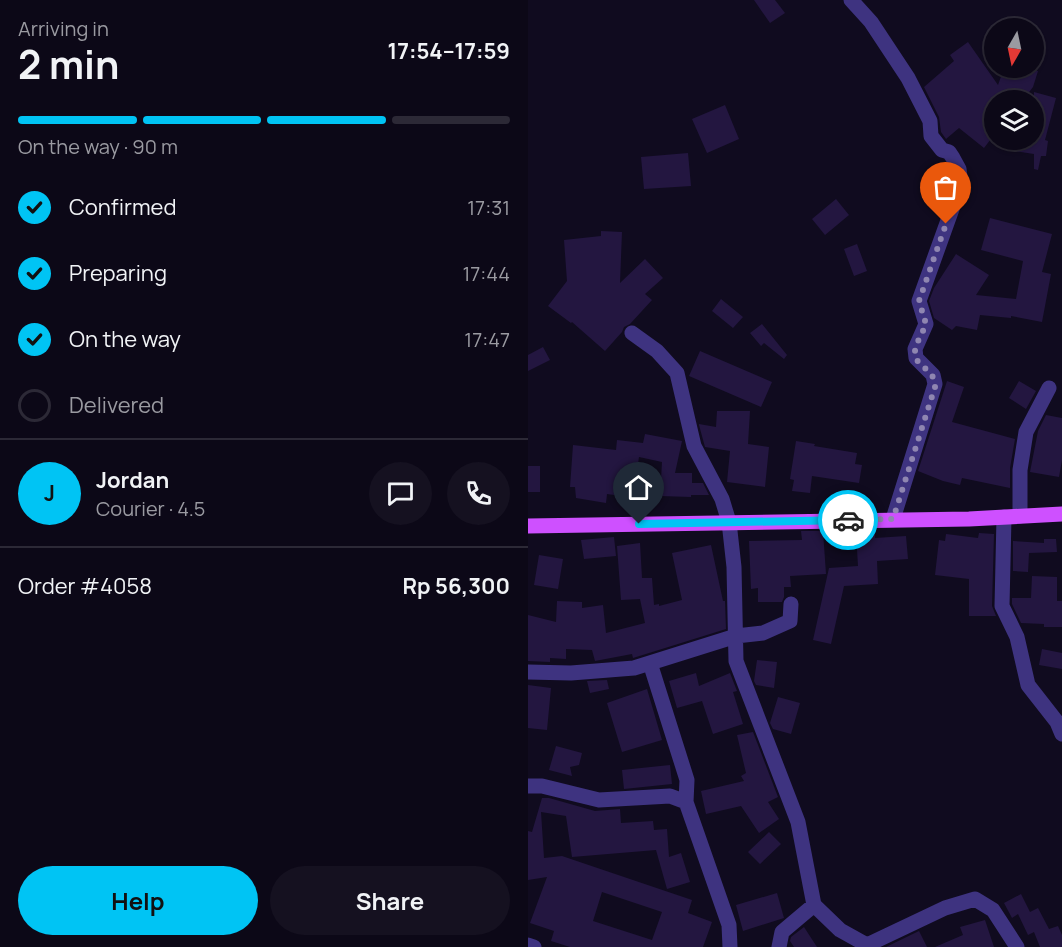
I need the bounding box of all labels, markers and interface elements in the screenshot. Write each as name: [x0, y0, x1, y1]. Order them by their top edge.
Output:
text: Arriving in: [18, 15, 109, 42]
north arrow: [984, 18, 1044, 78]
map controls: [984, 18, 1044, 150]
text: 17:54–17:59: [388, 36, 510, 66]
text: 2 min: [18, 37, 119, 91]
button: layers: [984, 90, 1044, 150]
text: On the way · 90 m: [18, 133, 178, 160]
pin: [920, 162, 971, 224]
icon: bag: [929, 171, 962, 204]
icon: check: [18, 191, 51, 224]
text: Confirmed: [69, 192, 177, 222]
text: 17:31: [467, 194, 510, 221]
icon: check: [18, 257, 51, 290]
text: Preparing: [69, 258, 167, 288]
text: 17:44: [462, 260, 510, 287]
icon: check: [18, 323, 51, 356]
text: On the way: [69, 324, 181, 354]
text: 17:47: [464, 326, 510, 353]
text: Delivered: [69, 390, 164, 420]
button: chat: [369, 462, 432, 525]
button: phone: [447, 462, 510, 525]
pin: [613, 462, 664, 524]
text: Jordan: [96, 465, 169, 495]
icon: home: [622, 471, 655, 504]
text: J: [44, 478, 55, 508]
courier: [818, 490, 878, 550]
text: Courier · 4.5: [96, 495, 205, 522]
icon: car: [832, 504, 865, 537]
text: Order #4058: [18, 571, 152, 601]
text: Rp 56,300: [403, 571, 510, 601]
button: Help: [18, 866, 258, 935]
button: Share: [270, 866, 510, 935]

